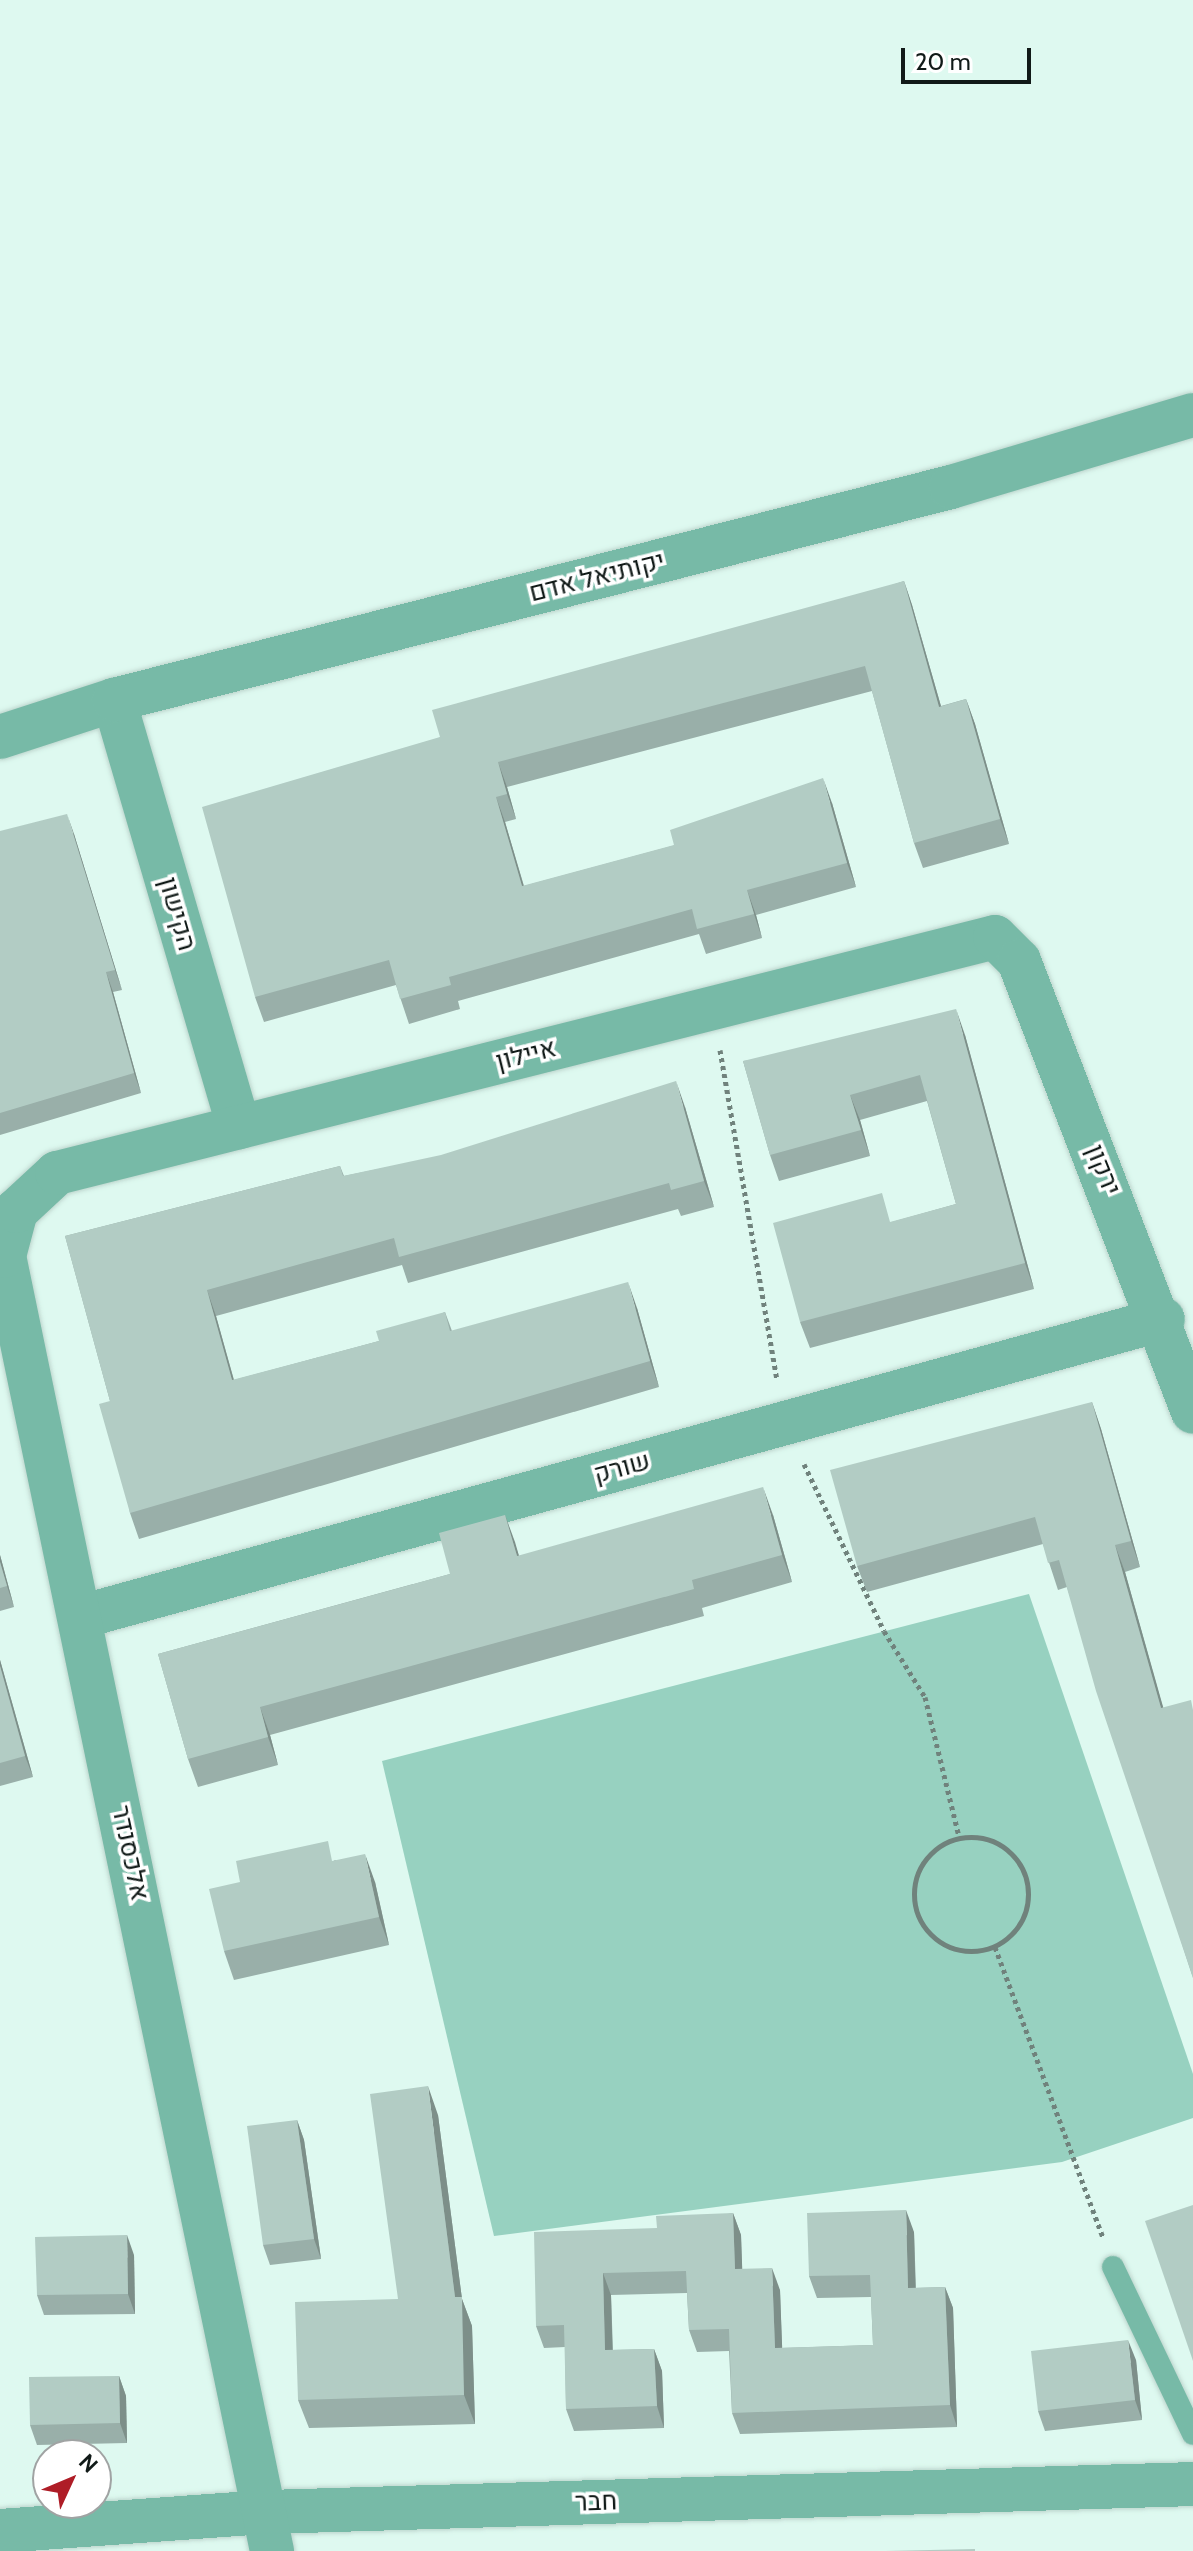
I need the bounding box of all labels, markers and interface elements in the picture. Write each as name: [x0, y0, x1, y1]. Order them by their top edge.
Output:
scale bar: [905, 32, 1035, 82]
text: 20 m: [915, 47, 971, 76]
street label: יקותיאל אדם: [526, 545, 668, 609]
street label: הקישון: [152, 874, 202, 954]
street label: איילון: [493, 1033, 559, 1077]
street label: ירקון: [1079, 1140, 1127, 1200]
street label: שורק: [590, 1446, 654, 1490]
street label: אלכסנדר: [105, 1803, 155, 1903]
north arrow: [32, 2439, 112, 2519]
text: N: [73, 2448, 103, 2478]
street label: חבר: [574, 2486, 618, 2518]

